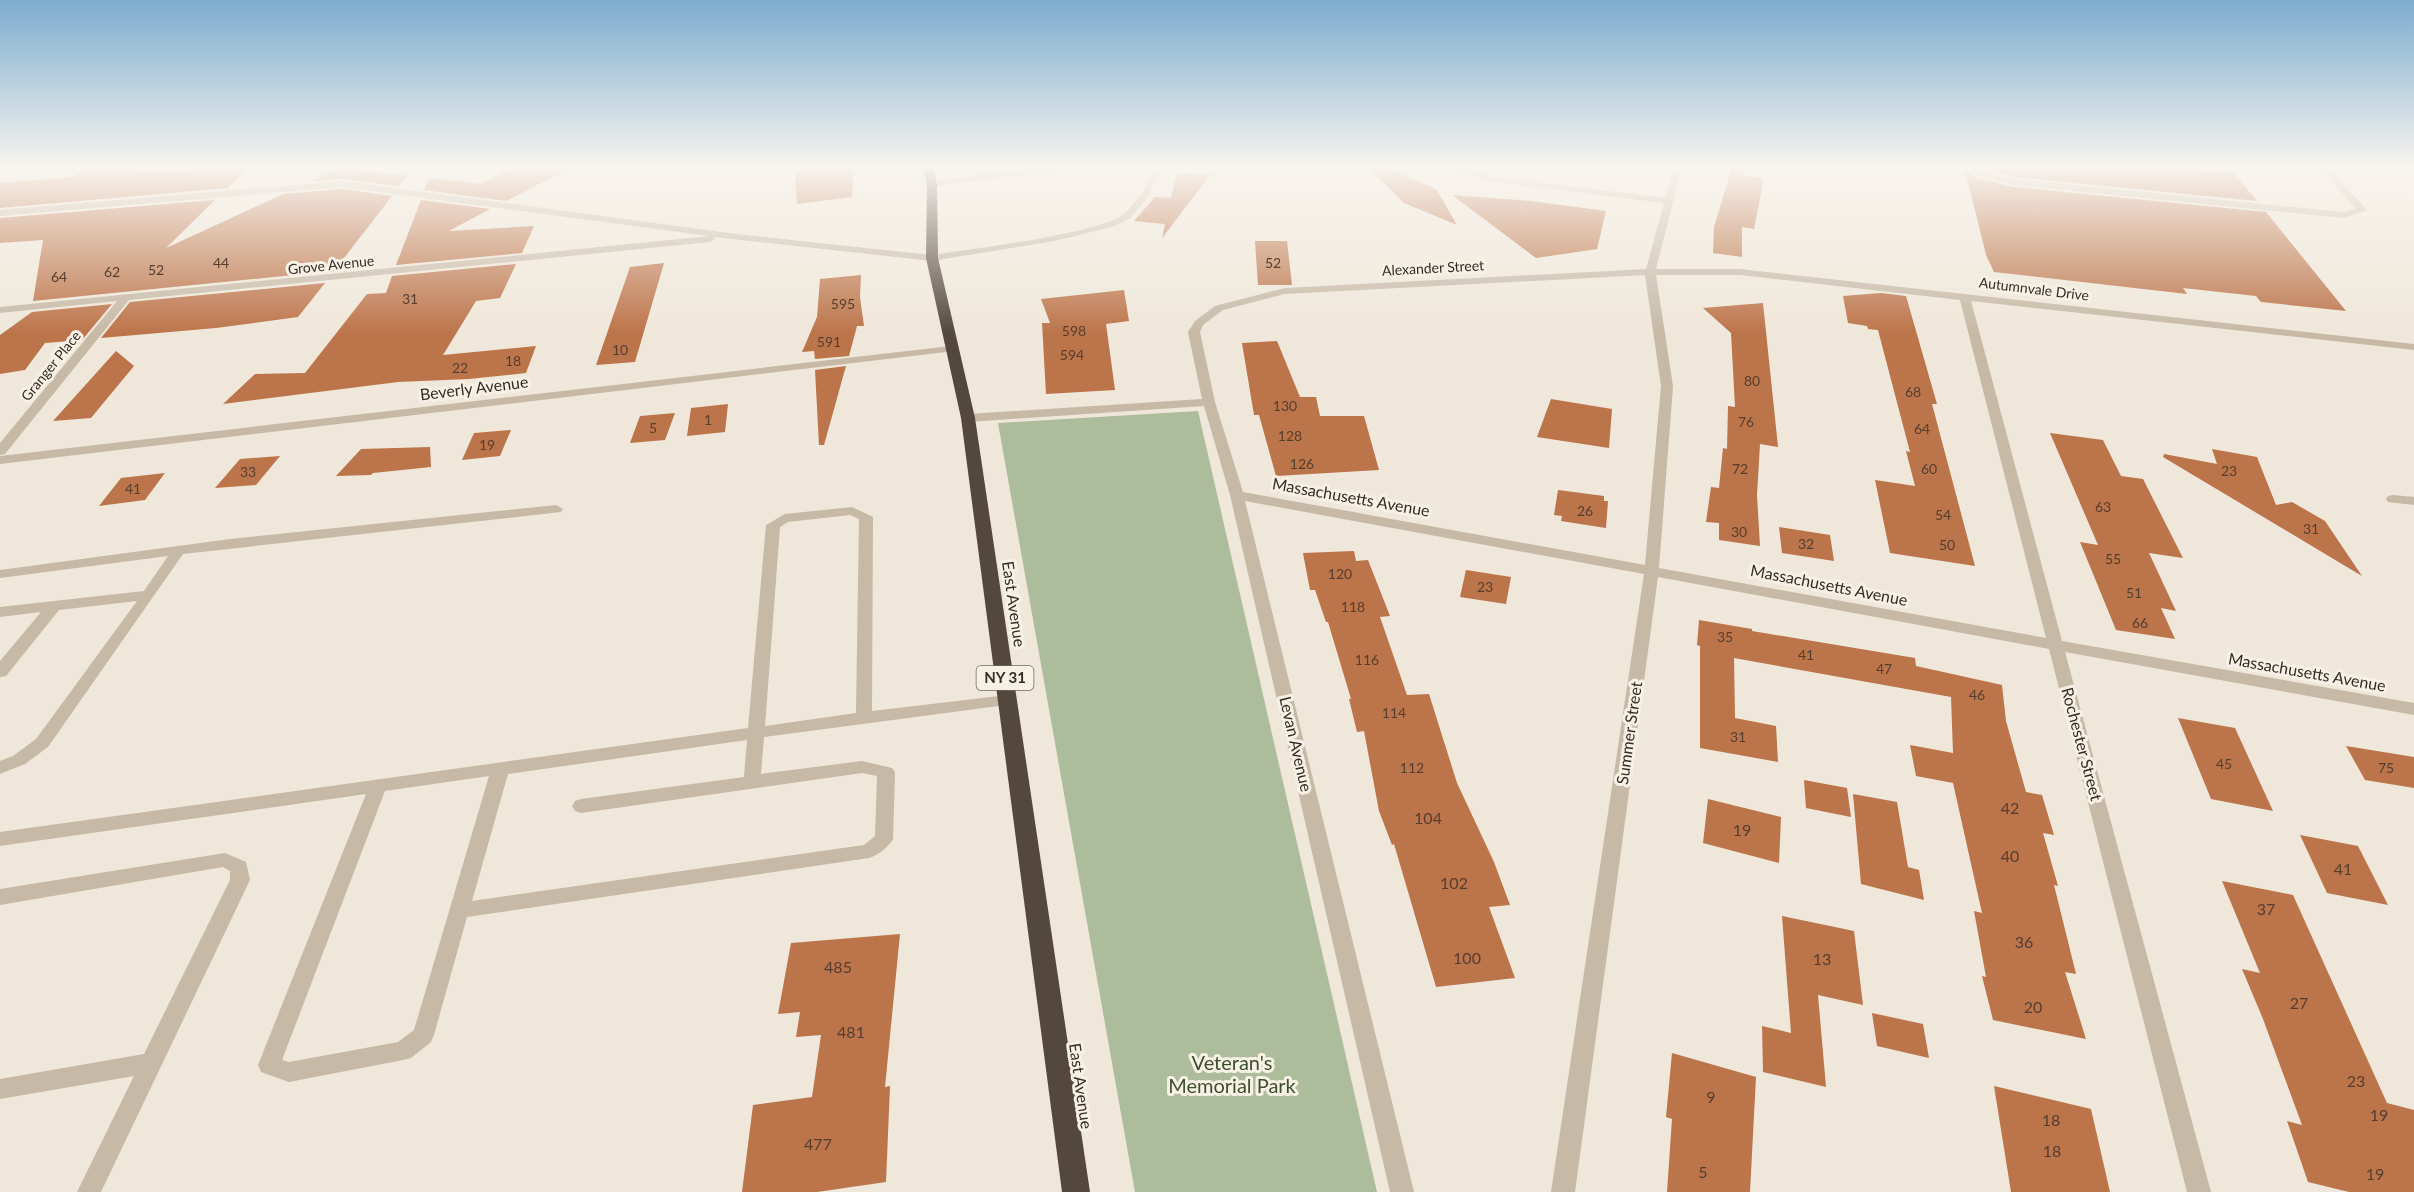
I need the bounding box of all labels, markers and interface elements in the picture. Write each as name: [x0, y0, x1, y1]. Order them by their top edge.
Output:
street label: Grove Avenue: [287, 252, 375, 277]
house number: 44: [213, 254, 229, 271]
house number: 52: [1265, 254, 1281, 271]
street label: Alexander Street: [1381, 256, 1484, 279]
house number: 52: [148, 261, 164, 278]
house number: 62: [104, 263, 120, 280]
house number: 64: [51, 268, 67, 285]
street label: Autumnvale Drive: [1978, 273, 2090, 304]
house number: 31: [402, 290, 418, 307]
house number: 595: [831, 295, 855, 312]
house number: 598: [1062, 322, 1086, 339]
street label: Granger Place: [17, 327, 84, 404]
house number: 591: [817, 333, 841, 350]
house number: 10: [612, 341, 628, 358]
house number: 594: [1060, 346, 1084, 363]
house number: 18: [505, 352, 521, 369]
house number: 22: [452, 359, 468, 376]
street label: Beverly Avenue: [419, 371, 529, 404]
house number: 80: [1744, 372, 1760, 389]
house number: 68: [1905, 383, 1921, 400]
house number: 130: [1273, 397, 1297, 414]
house number: 1: [704, 411, 712, 428]
house number: 76: [1738, 413, 1754, 430]
house number: 5: [649, 419, 657, 436]
house number: 64: [1914, 420, 1930, 437]
house number: 128: [1278, 427, 1302, 444]
house number: 19: [479, 436, 495, 453]
house number: 126: [1290, 455, 1314, 472]
house number: 72: [1732, 460, 1748, 477]
house number: 60: [1921, 460, 1937, 477]
house number: 23: [2221, 462, 2237, 479]
house number: 33: [240, 463, 256, 480]
street label: Massachusetts Avenue: [1271, 473, 1431, 520]
house number: 41: [125, 480, 141, 497]
house number: 63: [2095, 498, 2111, 515]
house number: 26: [1577, 502, 1593, 519]
house number: 54: [1935, 506, 1951, 523]
house number: 31: [2303, 520, 2319, 537]
house number: 30: [1731, 523, 1747, 540]
house number: 32: [1798, 535, 1814, 552]
house number: 50: [1939, 536, 1955, 553]
house number: 55: [2105, 550, 2121, 567]
street label: East Avenue: [999, 560, 1030, 648]
street label: Massachusetts Avenue: [1749, 560, 1909, 609]
house number: 120: [1328, 565, 1352, 582]
house number: 23: [1477, 578, 1493, 595]
house number: 51: [2126, 584, 2142, 601]
house number: 118: [1341, 598, 1365, 615]
house number: 66: [2132, 614, 2148, 631]
house number: 35: [1717, 628, 1733, 645]
house number: 41: [1798, 646, 1814, 663]
street label: Massachusetts Avenue: [2227, 648, 2387, 695]
house number: 116: [1355, 651, 1379, 668]
house number: 47: [1876, 660, 1892, 677]
road number: NY 31: [976, 666, 1034, 690]
street label: Summer Street: [1612, 680, 1645, 786]
street label: Rochester Street: [2058, 685, 2107, 803]
house number: 46: [1969, 686, 1985, 703]
street label: Levan Avenue: [1276, 694, 1317, 793]
house number: 114: [1382, 704, 1406, 721]
house number: 31: [1730, 728, 1746, 745]
house number: 45: [2216, 755, 2232, 772]
house number: 112: [1400, 759, 1424, 776]
house number: 75: [2378, 759, 2394, 776]
house number: 42: [2001, 798, 2019, 817]
house number: 104: [1414, 808, 1442, 827]
house number: 19: [1733, 820, 1751, 839]
house number: 40: [2001, 846, 2019, 865]
house number: 41: [2334, 859, 2352, 878]
house number: 102: [1440, 873, 1468, 892]
house number: 37: [2257, 899, 2275, 918]
house number: 36: [2015, 932, 2033, 951]
house number: 100: [1453, 948, 1481, 967]
house number: 13: [1813, 949, 1831, 968]
house number: 485: [824, 957, 852, 976]
house number: 27: [2290, 993, 2308, 1012]
house number: 20: [2024, 997, 2042, 1016]
house number: 481: [837, 1022, 865, 1041]
street label: East Avenue: [1066, 1042, 1097, 1130]
park label: Veteran's Memorial Park: [1168, 1050, 1297, 1097]
house number: 23: [2347, 1071, 2365, 1090]
house number: 9: [1706, 1087, 1716, 1106]
house number: 19: [2370, 1105, 2388, 1124]
house number: 18: [2042, 1110, 2060, 1129]
house number: 477: [804, 1134, 832, 1153]
house number: 18: [2043, 1141, 2061, 1160]
house number: 5: [1698, 1162, 1708, 1181]
house number: 19: [2366, 1164, 2384, 1183]

